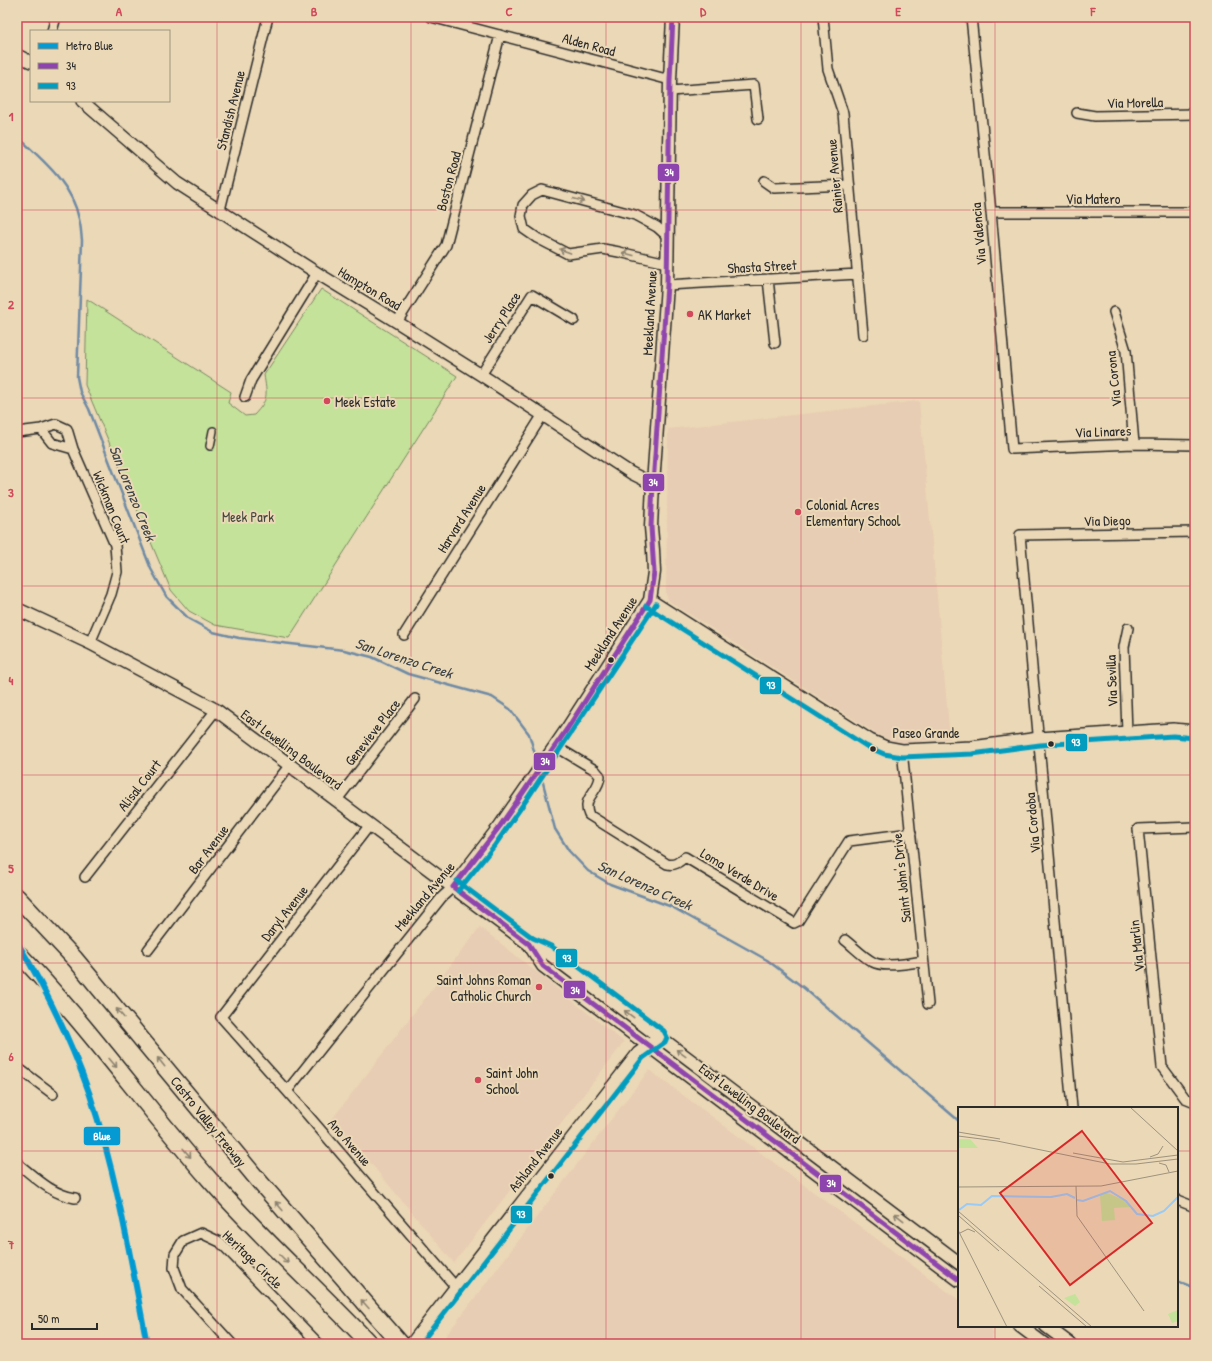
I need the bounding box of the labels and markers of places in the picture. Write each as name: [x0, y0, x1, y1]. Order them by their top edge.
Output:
place label: AK Market: [698, 305, 751, 324]
marker: AK Market: [685, 309, 695, 319]
place label: Meek Estate: [335, 392, 396, 411]
marker: Meek Estate: [322, 396, 332, 406]
place label: Colonial Acres Elementary School: [806, 495, 901, 531]
marker: Colonial Acres Elementary School: [793, 507, 803, 517]
unlabelled marker: [606, 655, 616, 665]
unlabelled marker: [1046, 739, 1056, 749]
unlabelled marker: [868, 744, 878, 754]
place label: Saint Johns Roman Catholic Church: [437, 970, 531, 1005]
marker: Saint Johns Roman Catholic Church: [534, 982, 544, 992]
place label: Saint John School: [486, 1063, 538, 1098]
marker: Saint John School: [473, 1075, 483, 1085]
unlabelled marker: [546, 1171, 556, 1181]

